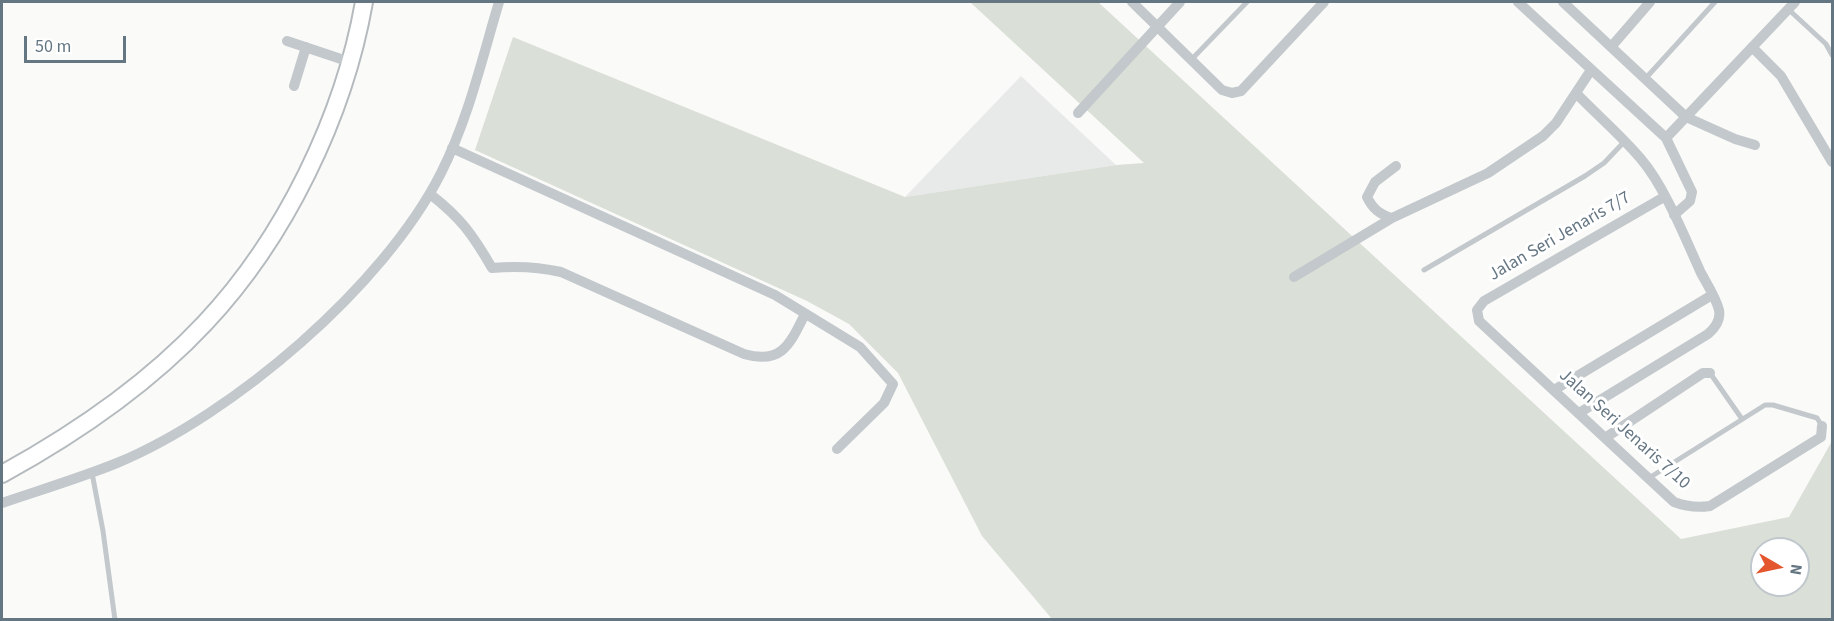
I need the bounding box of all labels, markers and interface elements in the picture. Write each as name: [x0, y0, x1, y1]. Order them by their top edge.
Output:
scale bar: [27, 24, 129, 62]
text: 50 m: [35, 34, 71, 59]
street label: Jalan Seri Jenaris 7/7: [1485, 188, 1635, 286]
street label: Jalan Seri Jenaris 7/10: [1554, 365, 1694, 495]
north arrow: [1750, 537, 1810, 597]
text: N: [1784, 563, 1808, 576]

